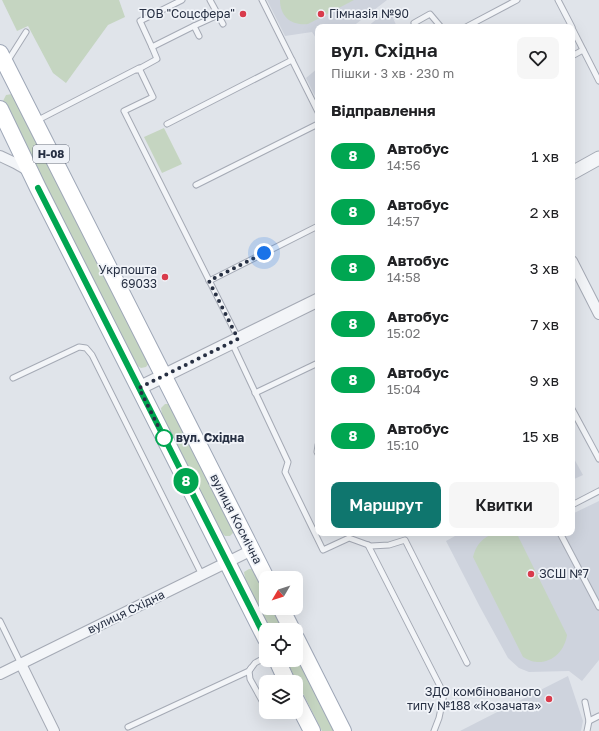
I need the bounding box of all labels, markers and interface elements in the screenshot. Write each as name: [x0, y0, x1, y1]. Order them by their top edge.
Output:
place label: ТОВ "Соцсфера": [139, 6, 235, 21]
place label: Гімназія №90: [329, 6, 409, 21]
marker: ТОВ "Соцсфера": [238, 9, 248, 19]
marker: Гімназія №90: [316, 9, 326, 19]
button: heart: [517, 37, 559, 79]
text: вул. Східна: [331, 38, 438, 61]
text: Пішки · 3 хв · 230 m: [331, 65, 454, 81]
text: Відправлення: [331, 101, 436, 119]
text: Автобус: [387, 139, 449, 157]
road number: Н-08: [33, 145, 69, 163]
text: 8: [349, 147, 357, 164]
text: 1 хв: [531, 147, 559, 165]
text: 14:56: [387, 157, 421, 173]
text: Автобус: [387, 195, 449, 213]
text: 8: [349, 203, 357, 220]
text: 2 хв: [530, 203, 559, 221]
text: 14:57: [387, 213, 420, 229]
your location: [254, 243, 274, 263]
text: Автобус: [387, 251, 449, 269]
text: 8: [349, 259, 357, 276]
text: 3 хв: [530, 259, 559, 277]
place label: Укрпошта 69033: [99, 262, 157, 291]
text: 14:58: [387, 269, 421, 285]
marker: Укрпошта 69033: [160, 272, 170, 282]
text: Автобус: [387, 307, 449, 325]
text: 8: [349, 315, 357, 332]
text: 7 хв: [531, 315, 559, 333]
text: 15:02: [387, 325, 420, 341]
text: Автобус: [387, 363, 449, 381]
text: 8: [349, 371, 357, 388]
text: 9 хв: [529, 371, 559, 389]
text: 15:04: [387, 381, 421, 397]
text: Автобус: [387, 419, 449, 437]
text: 8: [349, 427, 357, 444]
text: 15 хв: [523, 427, 559, 445]
marker: вул. Східна: [155, 429, 173, 447]
place label: вул. Східна: [176, 430, 244, 445]
text: 15:10: [387, 437, 419, 453]
line badge: 8: [173, 468, 199, 494]
street label: вулиця Космічна: [207, 471, 266, 566]
text: 8: [182, 472, 190, 489]
button: Маршрут: [331, 482, 441, 528]
button: Квитки: [449, 482, 559, 528]
place label: ЗСШ №7: [539, 566, 589, 581]
marker: ЗСШ №7: [526, 569, 536, 579]
north arrow: [259, 571, 303, 615]
map controls: [259, 571, 303, 719]
street label: вулиця Східна: [85, 586, 167, 637]
button: locate: [259, 623, 303, 667]
button: layers: [259, 675, 303, 719]
place label: ЗДО комбінованого типу №188 «Козачата»: [407, 684, 541, 713]
marker: ЗДО комбінованого типу №188 «Козачата»: [544, 694, 554, 704]

